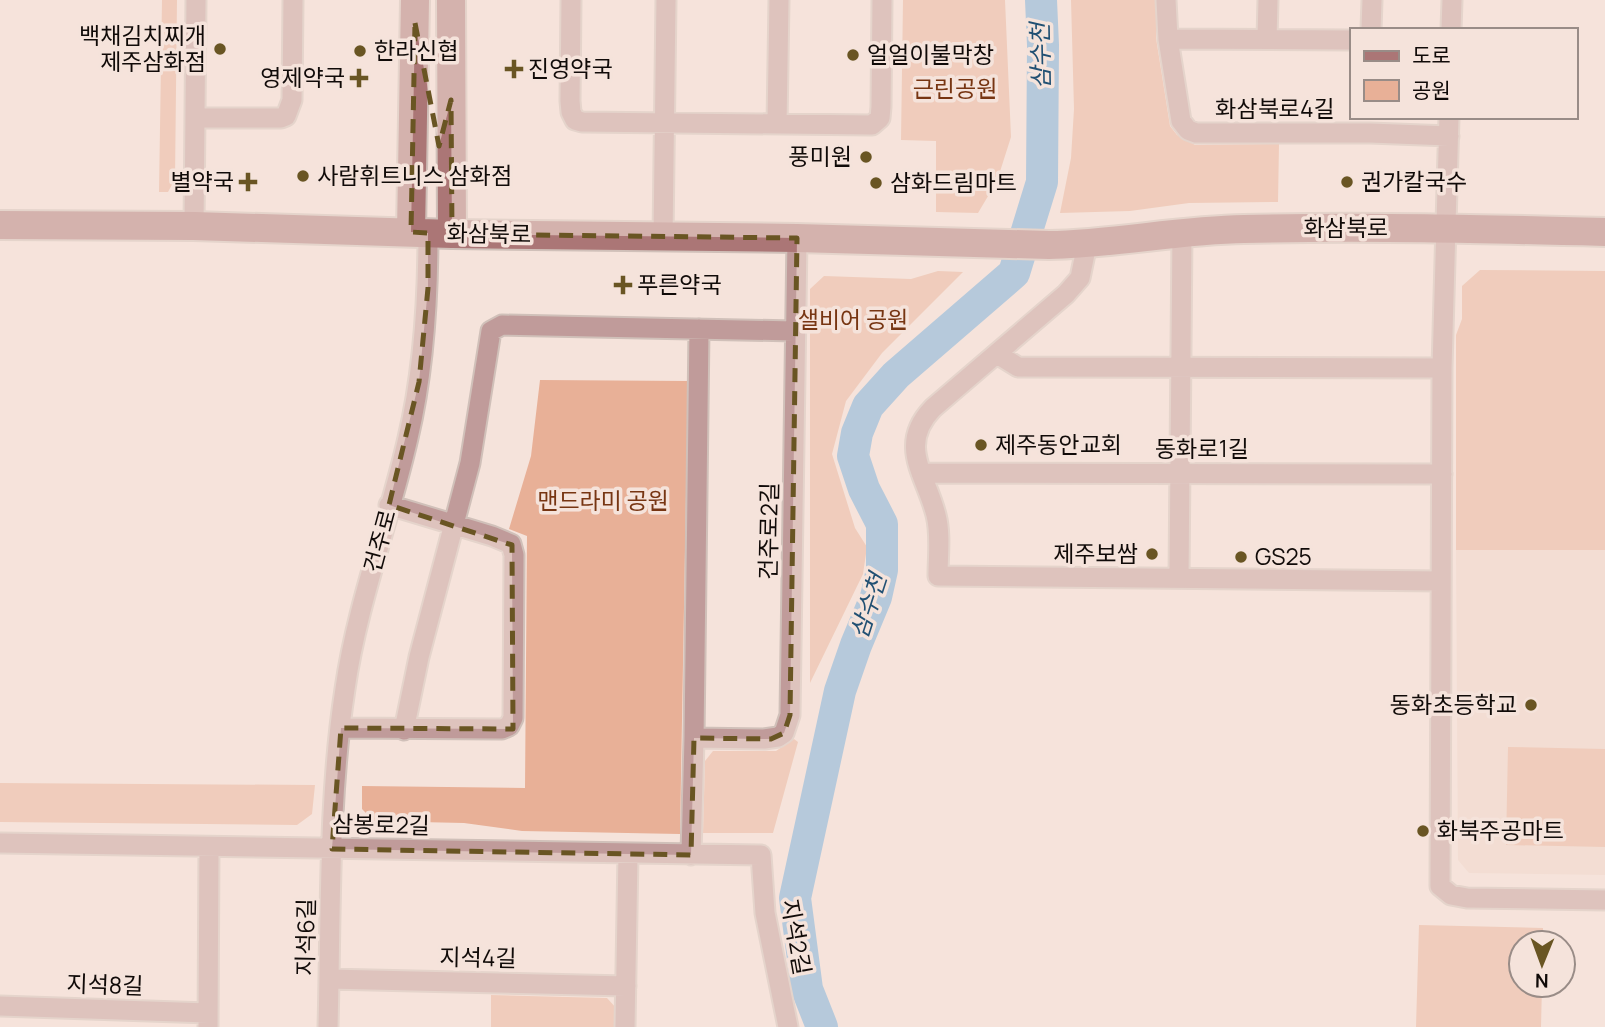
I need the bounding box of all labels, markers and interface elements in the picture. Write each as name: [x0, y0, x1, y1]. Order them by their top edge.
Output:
place label: 백채김치찌개 제주삼화점: [79, 19, 206, 77]
water label: 삼수천: [1022, 20, 1057, 89]
legend: [1350, 28, 1577, 119]
place label: 한라신협: [374, 34, 459, 66]
place label: 얼얼이불막창: [867, 38, 994, 70]
marker: 백채김치찌개 제주삼화점: [212, 41, 228, 57]
text: 도로: [1412, 41, 1451, 69]
marker: 한라신협: [352, 43, 368, 59]
marker: 얼얼이불막창: [845, 47, 861, 63]
place label: 진영약국: [528, 52, 613, 84]
place label: 영제약국: [260, 61, 345, 93]
marker: 진영약국: [506, 61, 522, 77]
marker: 영제약국: [351, 70, 367, 86]
park label: 근린공원: [913, 72, 997, 104]
text: 공원: [1412, 76, 1451, 104]
street label: 화삼북로4길: [1215, 92, 1335, 124]
place label: 풍미원: [789, 140, 852, 172]
marker: 풍미원: [858, 149, 874, 165]
place label: 사람휘트니스 삼화점: [317, 159, 512, 191]
place label: 별약국: [171, 165, 234, 197]
place label: 권가칼국수: [1361, 165, 1467, 197]
place label: 삼화드림마트: [890, 166, 1017, 198]
marker: 사람휘트니스 삼화점: [295, 168, 311, 184]
marker: 별약국: [240, 174, 256, 190]
marker: 권가칼국수: [1339, 174, 1355, 190]
marker: 삼화드림마트: [868, 175, 884, 191]
street label: 화삼북로: [1304, 211, 1388, 243]
street label: 화삼북로: [446, 216, 532, 250]
place label: 푸른약국: [637, 268, 722, 300]
marker: 푸른약국: [615, 277, 631, 293]
park label: 샐비어 공원: [798, 303, 908, 335]
place label: 제주동안교회: [995, 428, 1122, 460]
street label: 동화로1길: [1155, 432, 1249, 464]
marker: 제주동안교회: [973, 437, 989, 453]
street label: 건주로2길: [751, 482, 785, 580]
park label: 맨드라미 공원: [537, 484, 669, 516]
street label: 건주로: [355, 506, 403, 576]
place label: 제주보쌈: [1053, 537, 1138, 569]
place label: GS25: [1255, 540, 1312, 572]
marker: 제주보쌈: [1144, 546, 1160, 562]
marker: GS25: [1233, 549, 1249, 565]
water label: 삼수천: [842, 566, 894, 642]
place label: 동화초등학교: [1390, 688, 1517, 720]
marker: 동화초등학교: [1523, 697, 1539, 713]
street label: 삼봉로2길: [332, 807, 430, 841]
place label: 화북주공마트: [1437, 814, 1564, 846]
marker: 화북주공마트: [1415, 823, 1431, 839]
street label: 지석2길: [775, 896, 819, 977]
street label: 지석6길: [288, 898, 322, 976]
north arrow: [1507, 929, 1577, 999]
street label: 지석4길: [439, 940, 517, 974]
street label: 지석8길: [66, 967, 144, 1001]
text: N: [1535, 968, 1549, 994]

